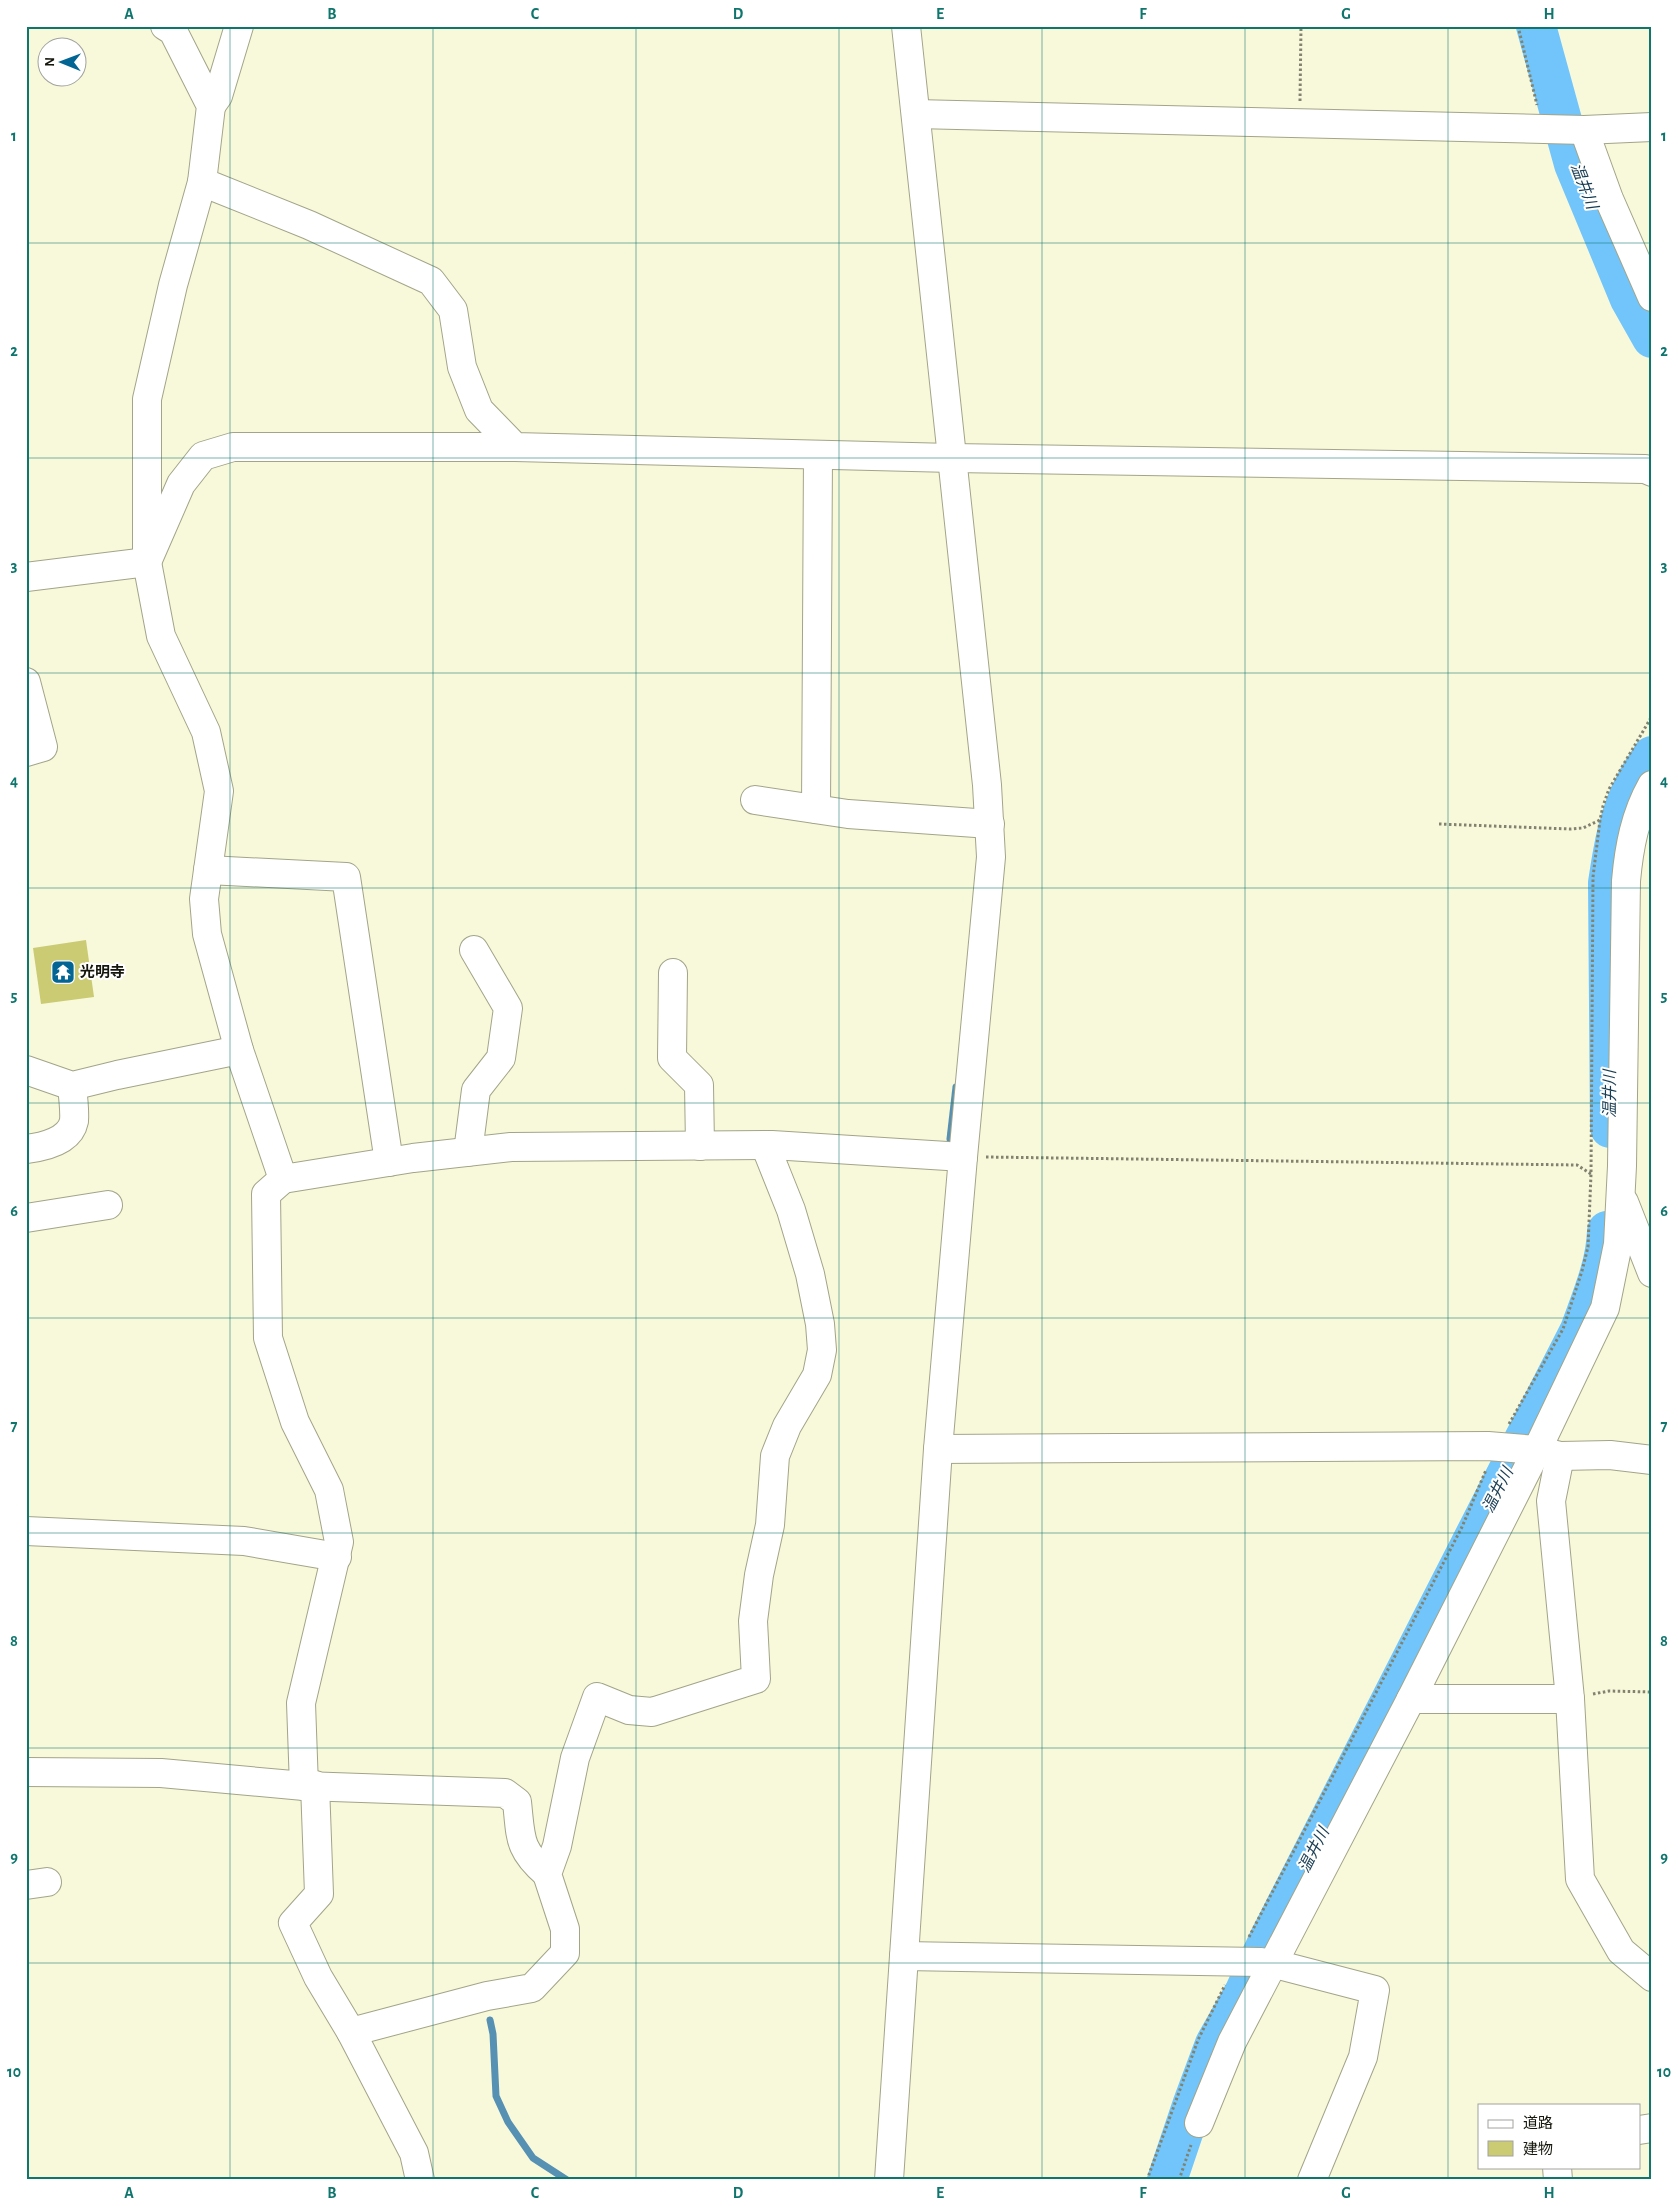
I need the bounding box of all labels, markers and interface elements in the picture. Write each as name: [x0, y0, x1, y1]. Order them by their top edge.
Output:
text: A: [124, 6, 134, 22]
text: B: [327, 6, 337, 22]
text: C: [531, 6, 540, 22]
text: D: [733, 6, 744, 22]
text: E: [936, 6, 944, 22]
text: F: [1139, 6, 1147, 22]
text: G: [1341, 6, 1351, 22]
text: H: [1543, 6, 1555, 22]
north arrow: [38, 38, 88, 88]
text: N: [43, 57, 57, 67]
text: 1: [11, 128, 17, 144]
text: 1: [1661, 128, 1667, 144]
water label: 温井川: [1568, 160, 1602, 213]
text: 2: [10, 343, 18, 359]
text: 2: [1660, 343, 1668, 359]
text: 3: [11, 558, 18, 574]
text: 3: [1661, 558, 1668, 574]
text: 4: [10, 773, 18, 789]
text: 4: [1660, 773, 1668, 789]
temple icon: 光明寺: [50, 959, 76, 985]
place label: 光明寺: [80, 964, 125, 980]
text: 5: [11, 988, 18, 1004]
text: 5: [1661, 988, 1668, 1004]
water label: 温井川: [1601, 1068, 1618, 1118]
text: 6: [10, 1203, 18, 1219]
text: 6: [1660, 1203, 1668, 1219]
text: 7: [11, 1418, 18, 1434]
text: 7: [1661, 1418, 1668, 1434]
water label: 温井川: [1479, 1463, 1517, 1515]
text: 8: [10, 1633, 18, 1649]
text: 8: [1660, 1633, 1668, 1649]
water label: 温井川: [1295, 1823, 1333, 1875]
text: 9: [10, 1849, 18, 1865]
text: 9: [1660, 1849, 1668, 1865]
text: 10: [7, 2064, 21, 2080]
text: 10: [1657, 2064, 1671, 2080]
legend: [1478, 2104, 1640, 2168]
text: 道路: [1523, 2115, 1553, 2131]
text: 建物: [1523, 2141, 1553, 2157]
text: A: [124, 2185, 134, 2201]
text: B: [327, 2185, 337, 2201]
text: C: [531, 2185, 540, 2201]
text: D: [733, 2185, 744, 2201]
text: E: [936, 2185, 944, 2201]
text: F: [1139, 2185, 1147, 2201]
text: G: [1341, 2185, 1351, 2201]
text: H: [1543, 2185, 1555, 2201]

